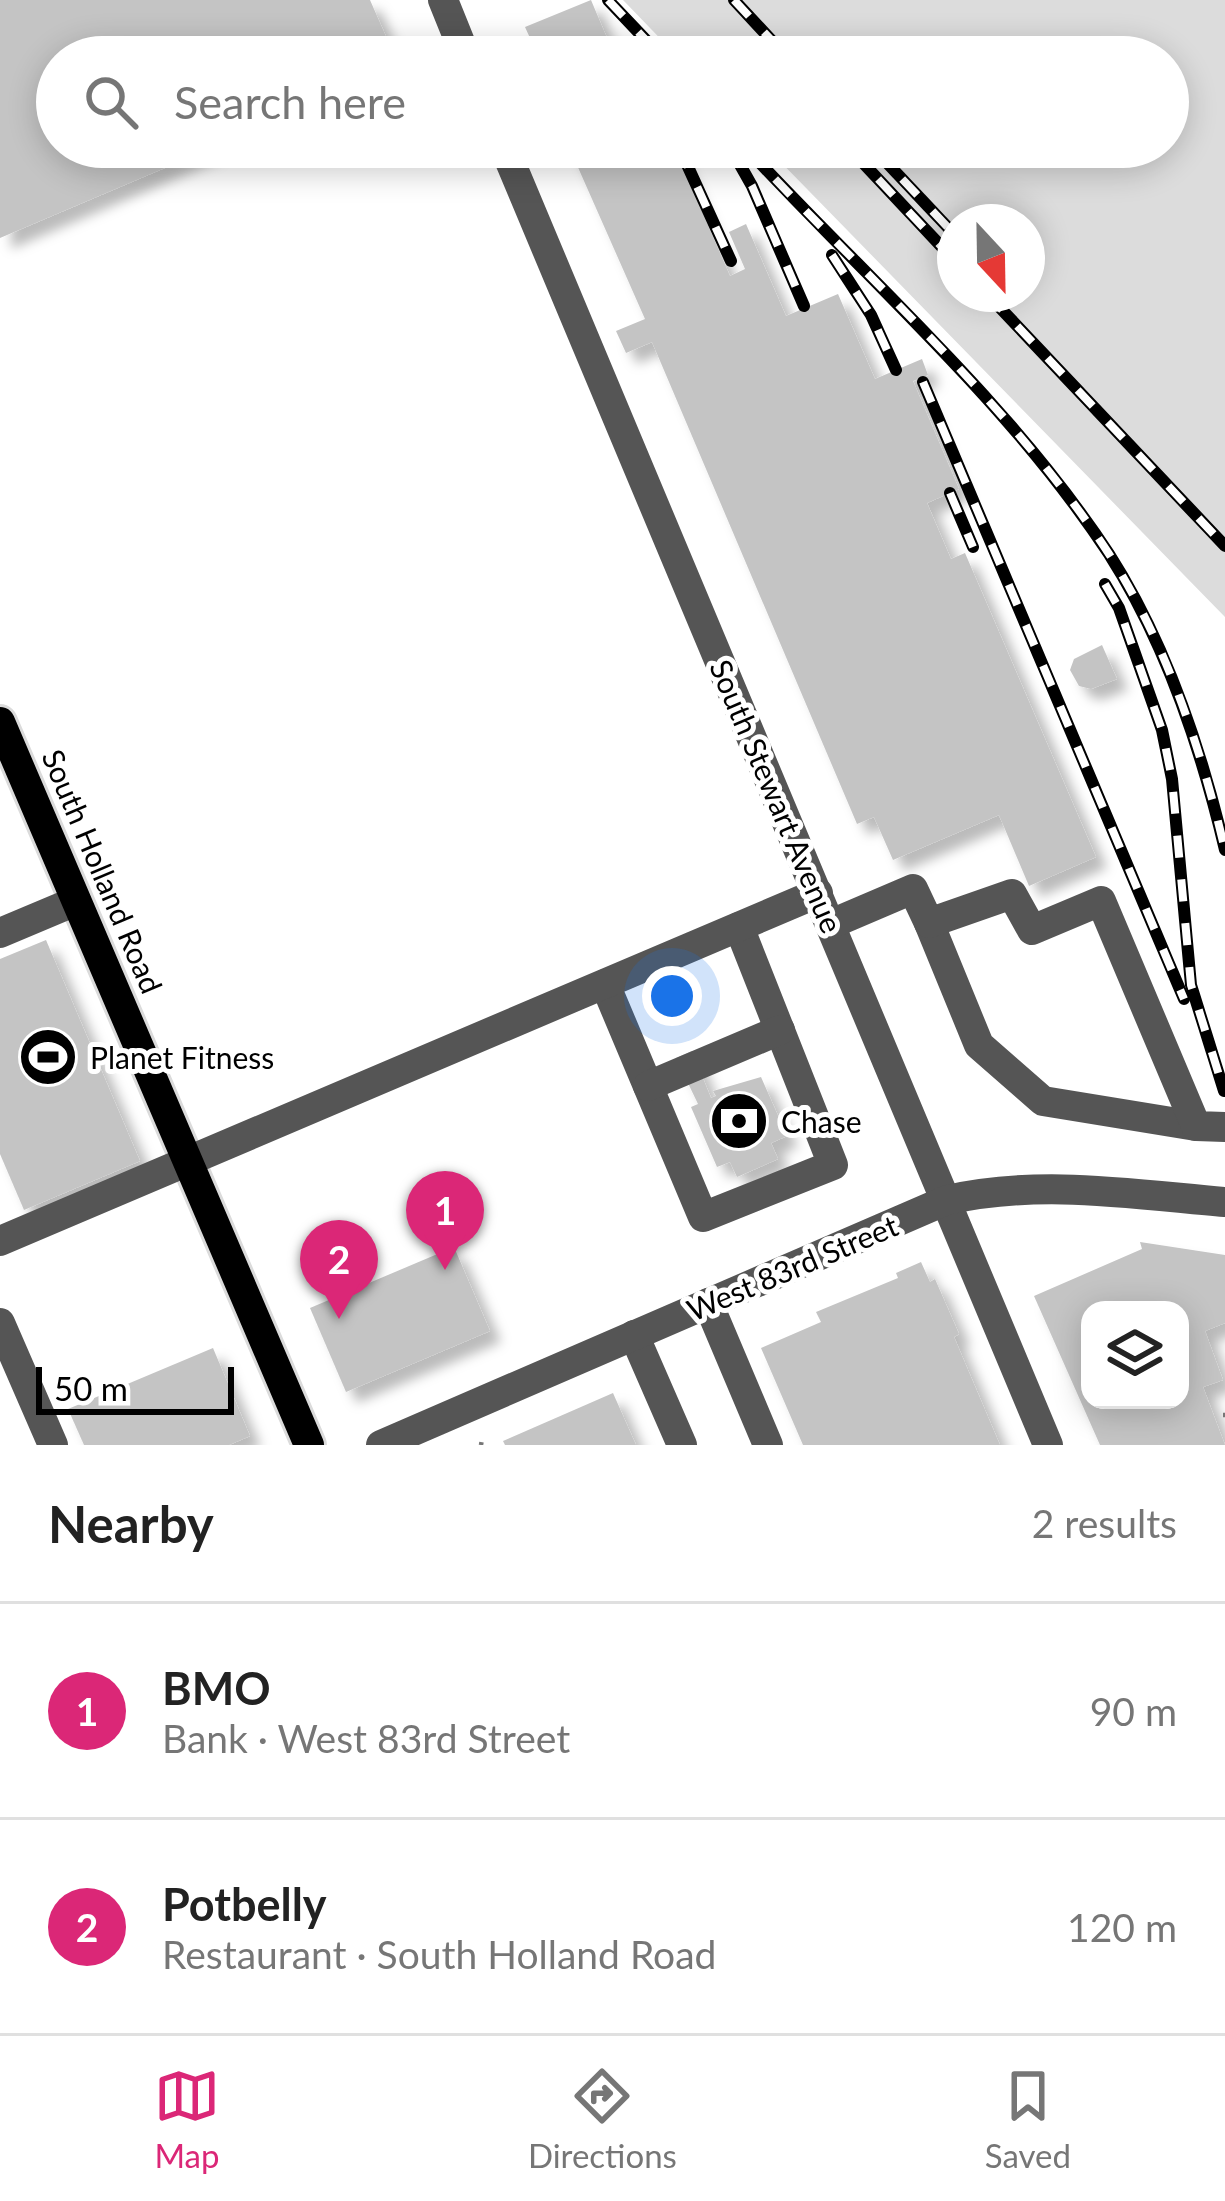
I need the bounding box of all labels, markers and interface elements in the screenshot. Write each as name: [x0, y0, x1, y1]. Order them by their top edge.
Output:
search box: [36, 36, 1189, 168]
icon: search: [78, 69, 144, 135]
text: Search here: [174, 75, 406, 129]
north arrow: [937, 204, 1045, 312]
street label: South Stewart Avenue: [703, 654, 851, 938]
street label: South Holland Road: [35, 744, 171, 998]
your location: [642, 966, 702, 1026]
sports icon: Planet Fitness: [17, 1026, 79, 1088]
place label: Planet Fitness: [90, 1039, 274, 1075]
bank icon: Chase: [708, 1090, 770, 1152]
place label: Chase: [781, 1103, 862, 1139]
pin: 1: [406, 1171, 484, 1270]
street label: West 83rd Street: [681, 1206, 903, 1328]
pin: 2: [300, 1220, 378, 1319]
map controls: [1081, 1301, 1189, 1409]
button: layers: [1081, 1301, 1189, 1409]
scale bar: [36, 1361, 234, 1414]
text: 50 m: [54, 1368, 128, 1408]
text: Nearby: [48, 1493, 214, 1554]
text: 2 results: [1032, 1500, 1177, 1546]
text: BMO: [162, 1661, 271, 1715]
text: 1: [76, 1688, 98, 1734]
text: 90 m: [1090, 1688, 1177, 1734]
text: Bank · West 83rd Street: [162, 1715, 570, 1761]
text: Potbelly: [162, 1877, 327, 1931]
text: 2: [76, 1904, 98, 1950]
text: 120 m: [1067, 1904, 1177, 1950]
text: Restaurant · South Holland Road: [162, 1931, 716, 1977]
tab: Map: [154, 2063, 220, 2175]
tab: Directions: [528, 2063, 677, 2175]
tab: Saved: [985, 2063, 1071, 2175]

